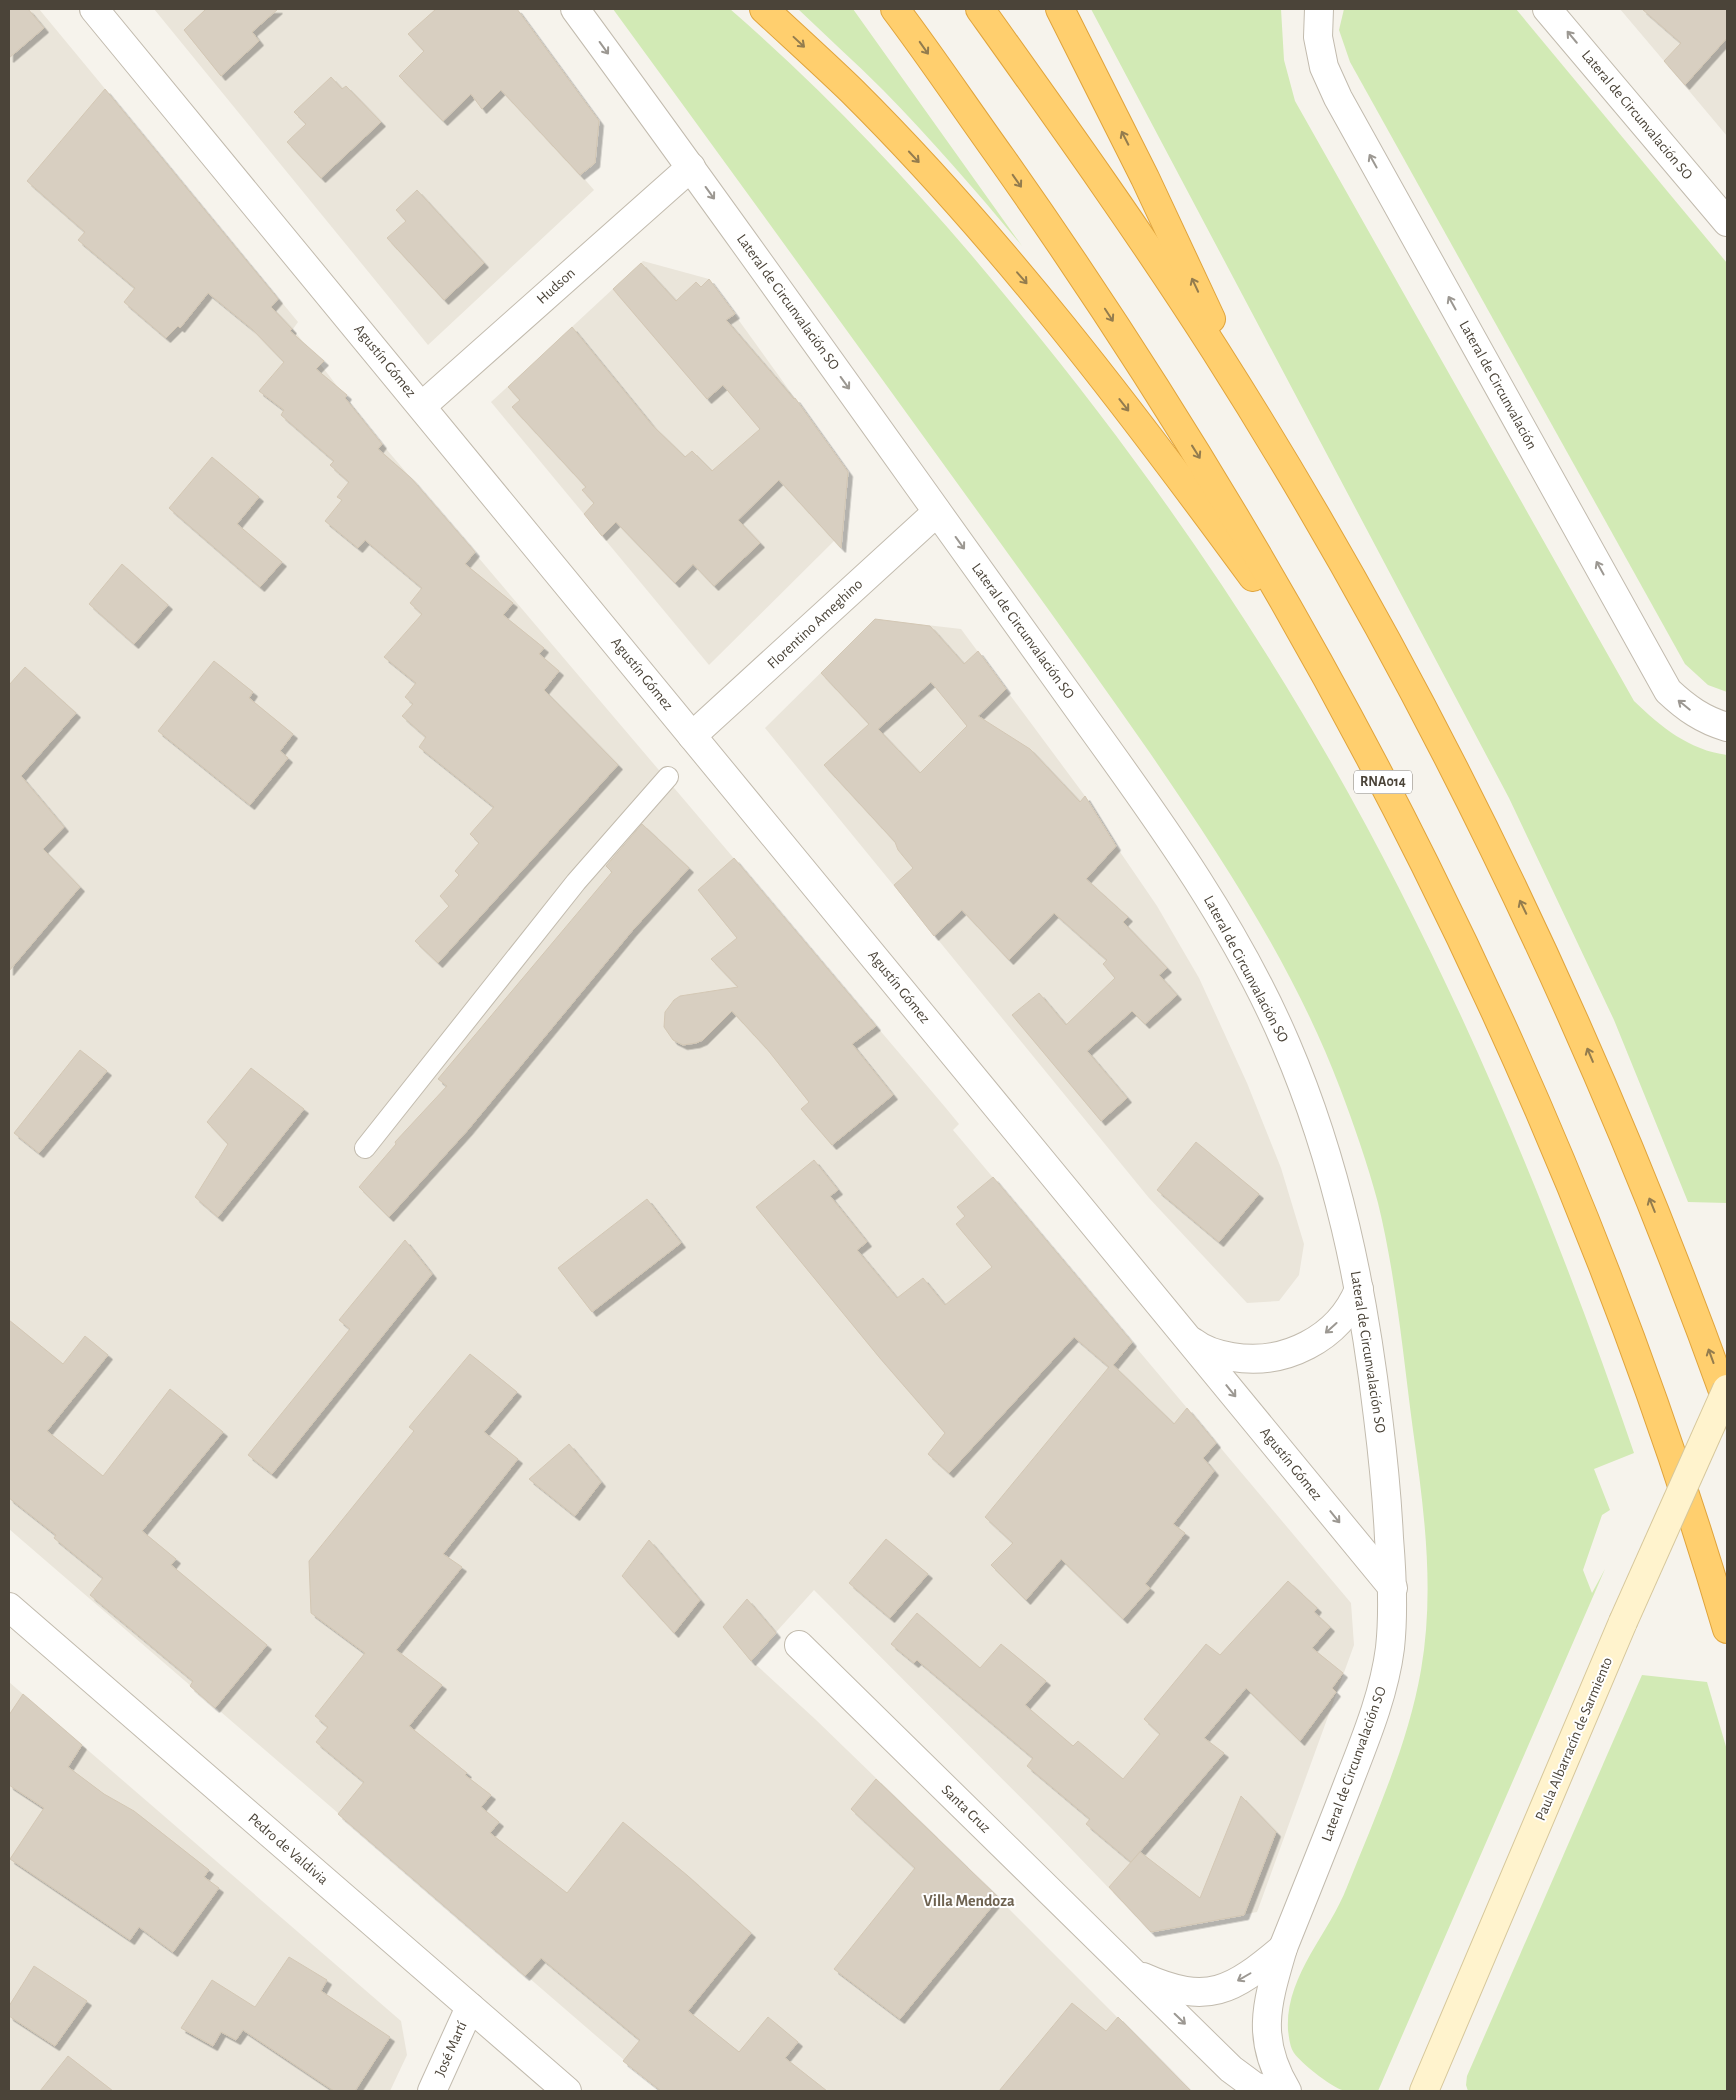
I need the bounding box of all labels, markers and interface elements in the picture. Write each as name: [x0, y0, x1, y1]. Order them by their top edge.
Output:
one-way arrow: [1566, 31, 1577, 44]
one-way arrow: [793, 36, 806, 48]
one-way arrow: [599, 41, 609, 55]
one-way arrow: [919, 41, 929, 55]
street label: Lateral de Circunvalación SO: [1579, 47, 1695, 183]
one-way arrow: [1120, 131, 1129, 146]
one-way arrow: [908, 150, 920, 163]
one-way arrow: [1368, 155, 1378, 169]
one-way arrow: [1012, 174, 1022, 188]
one-way arrow: [705, 186, 715, 200]
street label: Lateral de Circunvalación SO: [734, 231, 842, 373]
street label: Hudson: [534, 265, 578, 307]
one-way arrow: [1016, 272, 1028, 285]
one-way arrow: [1190, 278, 1200, 293]
one-way arrow: [1447, 297, 1457, 311]
one-way arrow: [1104, 308, 1115, 322]
street label: Lateral de Circunvalación: [1456, 318, 1540, 452]
street label: Agustín Gómez: [351, 322, 419, 400]
one-way arrow: [840, 375, 850, 389]
one-way arrow: [1119, 398, 1129, 412]
one-way arrow: [1192, 445, 1202, 459]
one-way arrow: [955, 536, 965, 550]
street label: Lateral de Circunvalación SO: [969, 560, 1077, 702]
one-way arrow: [1594, 561, 1604, 575]
street label: Florentino Ameghino: [765, 576, 865, 672]
street label: Agustín Gómez: [608, 635, 676, 713]
one-way arrow: [1678, 700, 1691, 711]
road number: RNA014: [1354, 770, 1412, 794]
street label: Lateral de Circunvalación SO: [1201, 893, 1291, 1045]
one-way arrow: [1517, 900, 1527, 915]
street label: Agustín Gómez: [865, 948, 933, 1026]
one-way arrow: [1584, 1048, 1594, 1063]
one-way arrow: [1647, 1198, 1657, 1213]
street label: Lateral de Circunvalación SO: [1348, 1270, 1388, 1434]
one-way arrow: [1325, 1322, 1338, 1334]
one-way arrow: [1706, 1349, 1715, 1365]
one-way arrow: [1226, 1384, 1237, 1397]
street label: Agustín Gómez: [1257, 1425, 1325, 1503]
one-way arrow: [1329, 1510, 1340, 1523]
street label: Paula Albarracín de Sarmiento: [1533, 1655, 1615, 1823]
street label: Lateral de Circunvalación SO: [1319, 1685, 1389, 1843]
street label: Santa Cruz: [939, 1782, 993, 1836]
street label: Pedro de Valdivia: [245, 1810, 331, 1888]
district label: Villa Mendoza: [923, 1893, 1015, 1909]
one-way arrow: [1237, 1973, 1251, 1983]
one-way arrow: [1174, 2013, 1186, 2025]
street label: José Martí: [432, 2019, 470, 2079]

